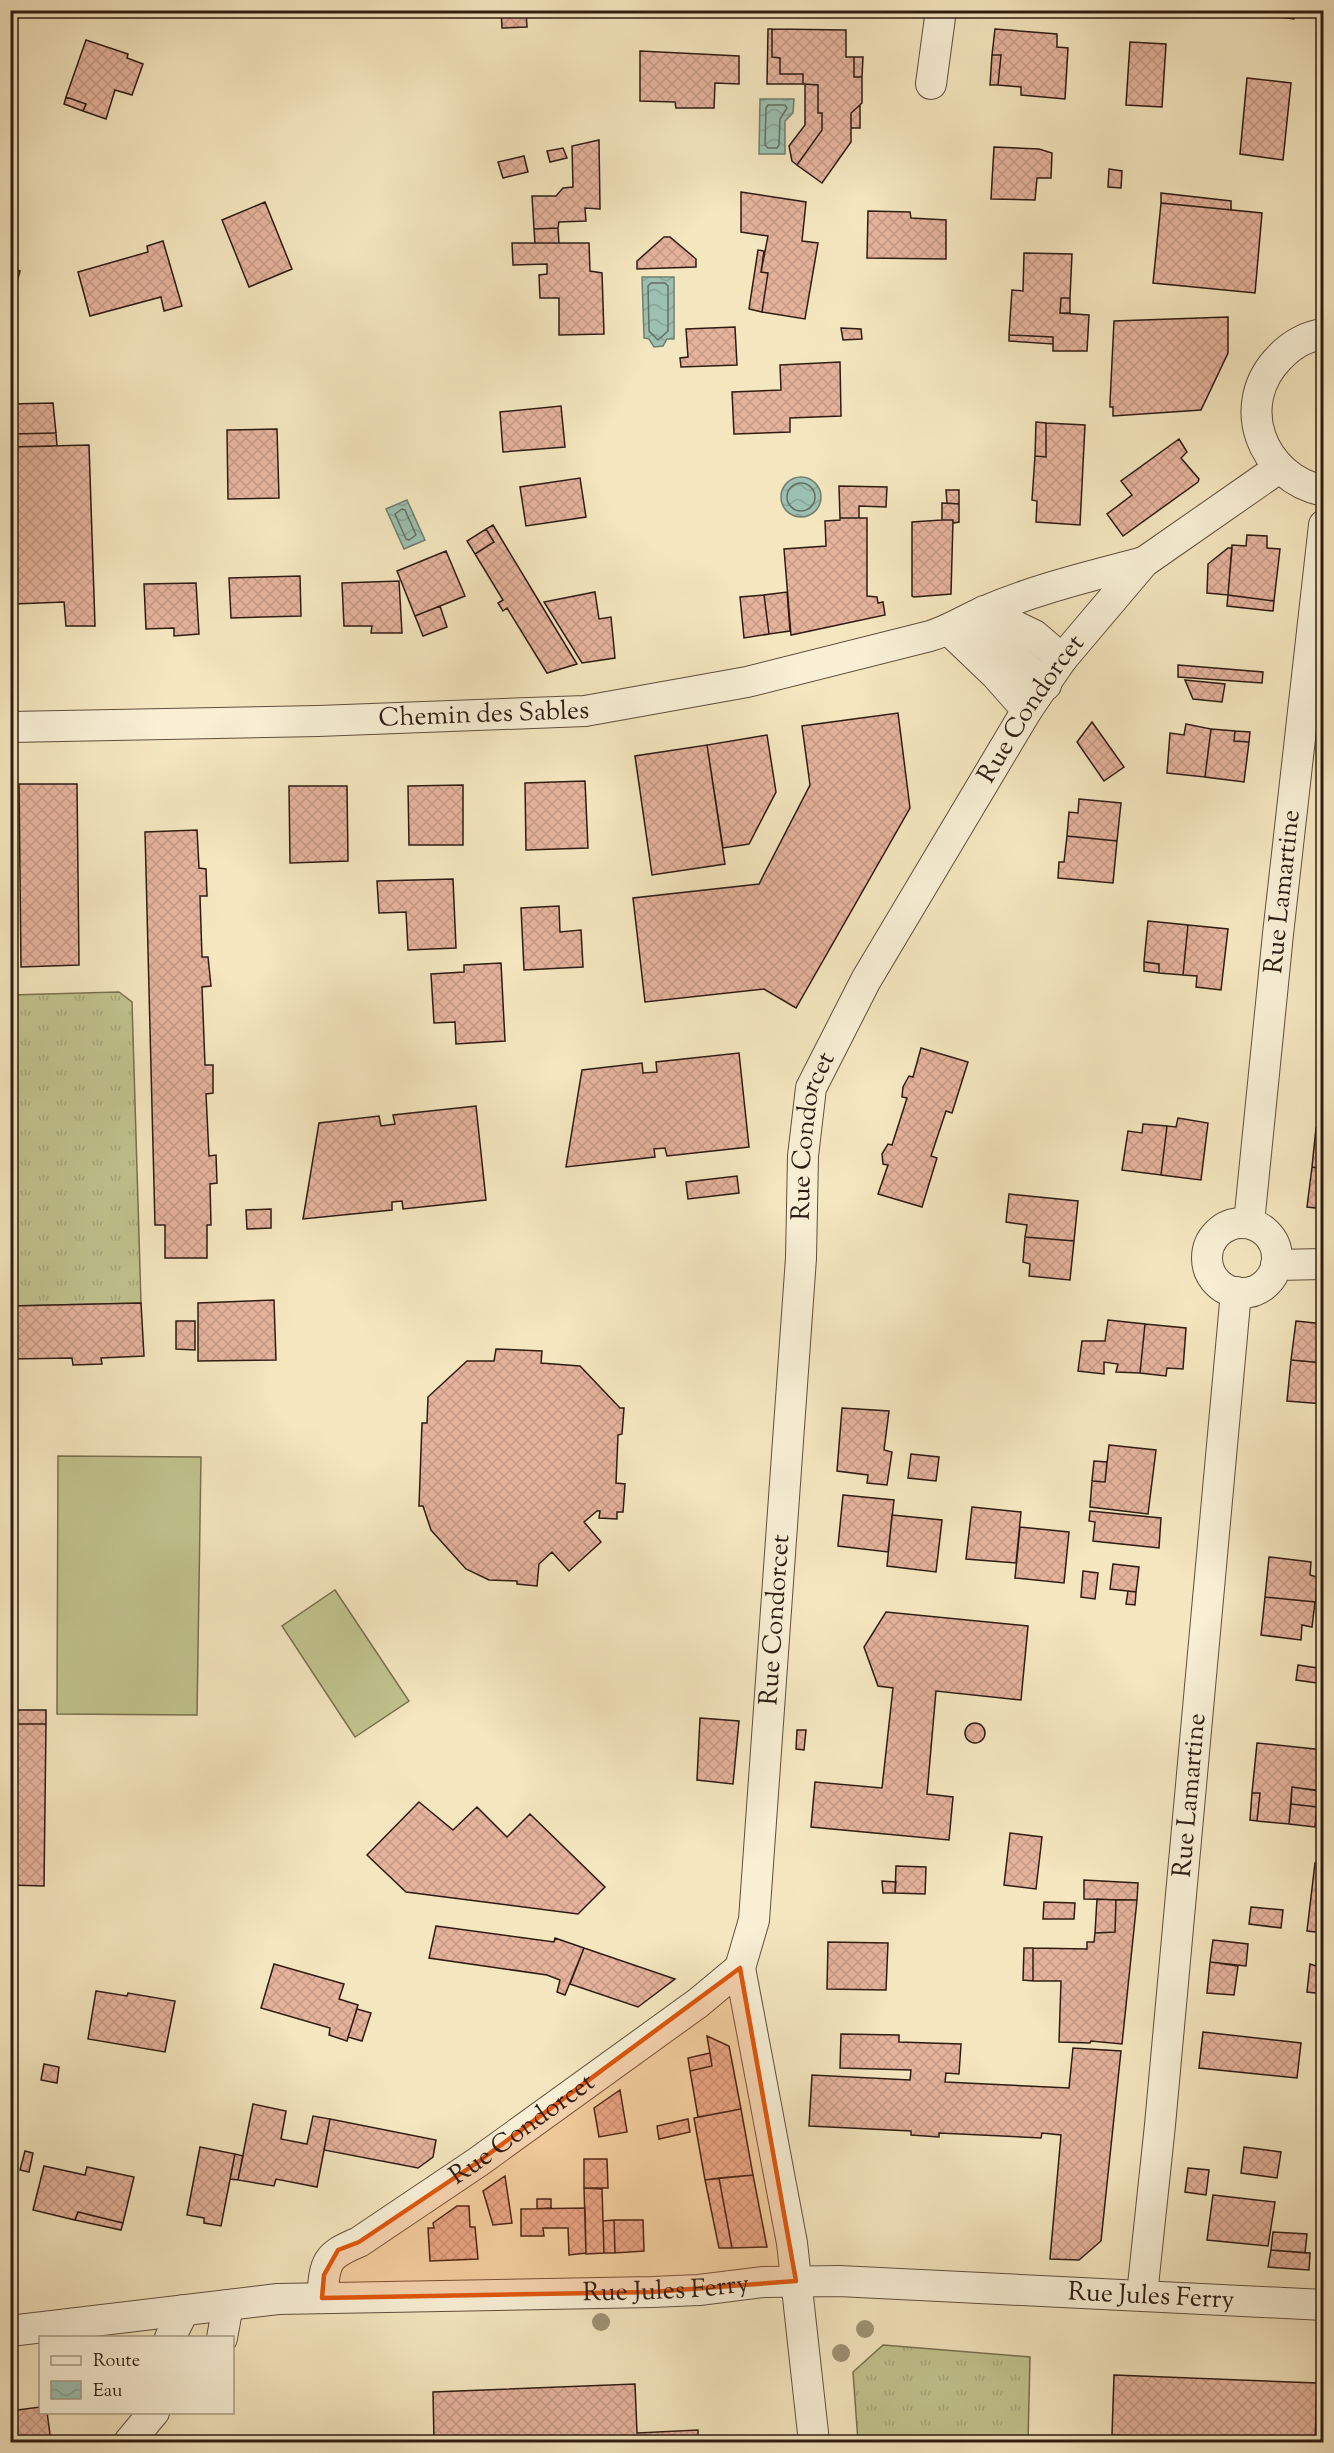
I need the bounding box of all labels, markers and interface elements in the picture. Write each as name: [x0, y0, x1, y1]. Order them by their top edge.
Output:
street label: Rue Condorcet: [969, 626, 1094, 790]
street label: Chemin des Sables: [378, 692, 590, 737]
street label: Rue Lamartine: [1256, 808, 1310, 975]
street label: Rue Condorcet: [783, 1045, 845, 1221]
street label: Rue Condorcet: [751, 1533, 800, 1707]
street label: Rue Lamartine: [1164, 1712, 1216, 1879]
street label: Rue Condorcet: [442, 2065, 603, 2195]
street label: Rue Jules Ferry: [582, 2265, 751, 2312]
street label: Rue Jules Ferry: [1067, 2274, 1235, 2319]
legend: [39, 2336, 234, 2414]
text: Route: [93, 2349, 140, 2375]
text: Eau: [93, 2379, 122, 2405]

